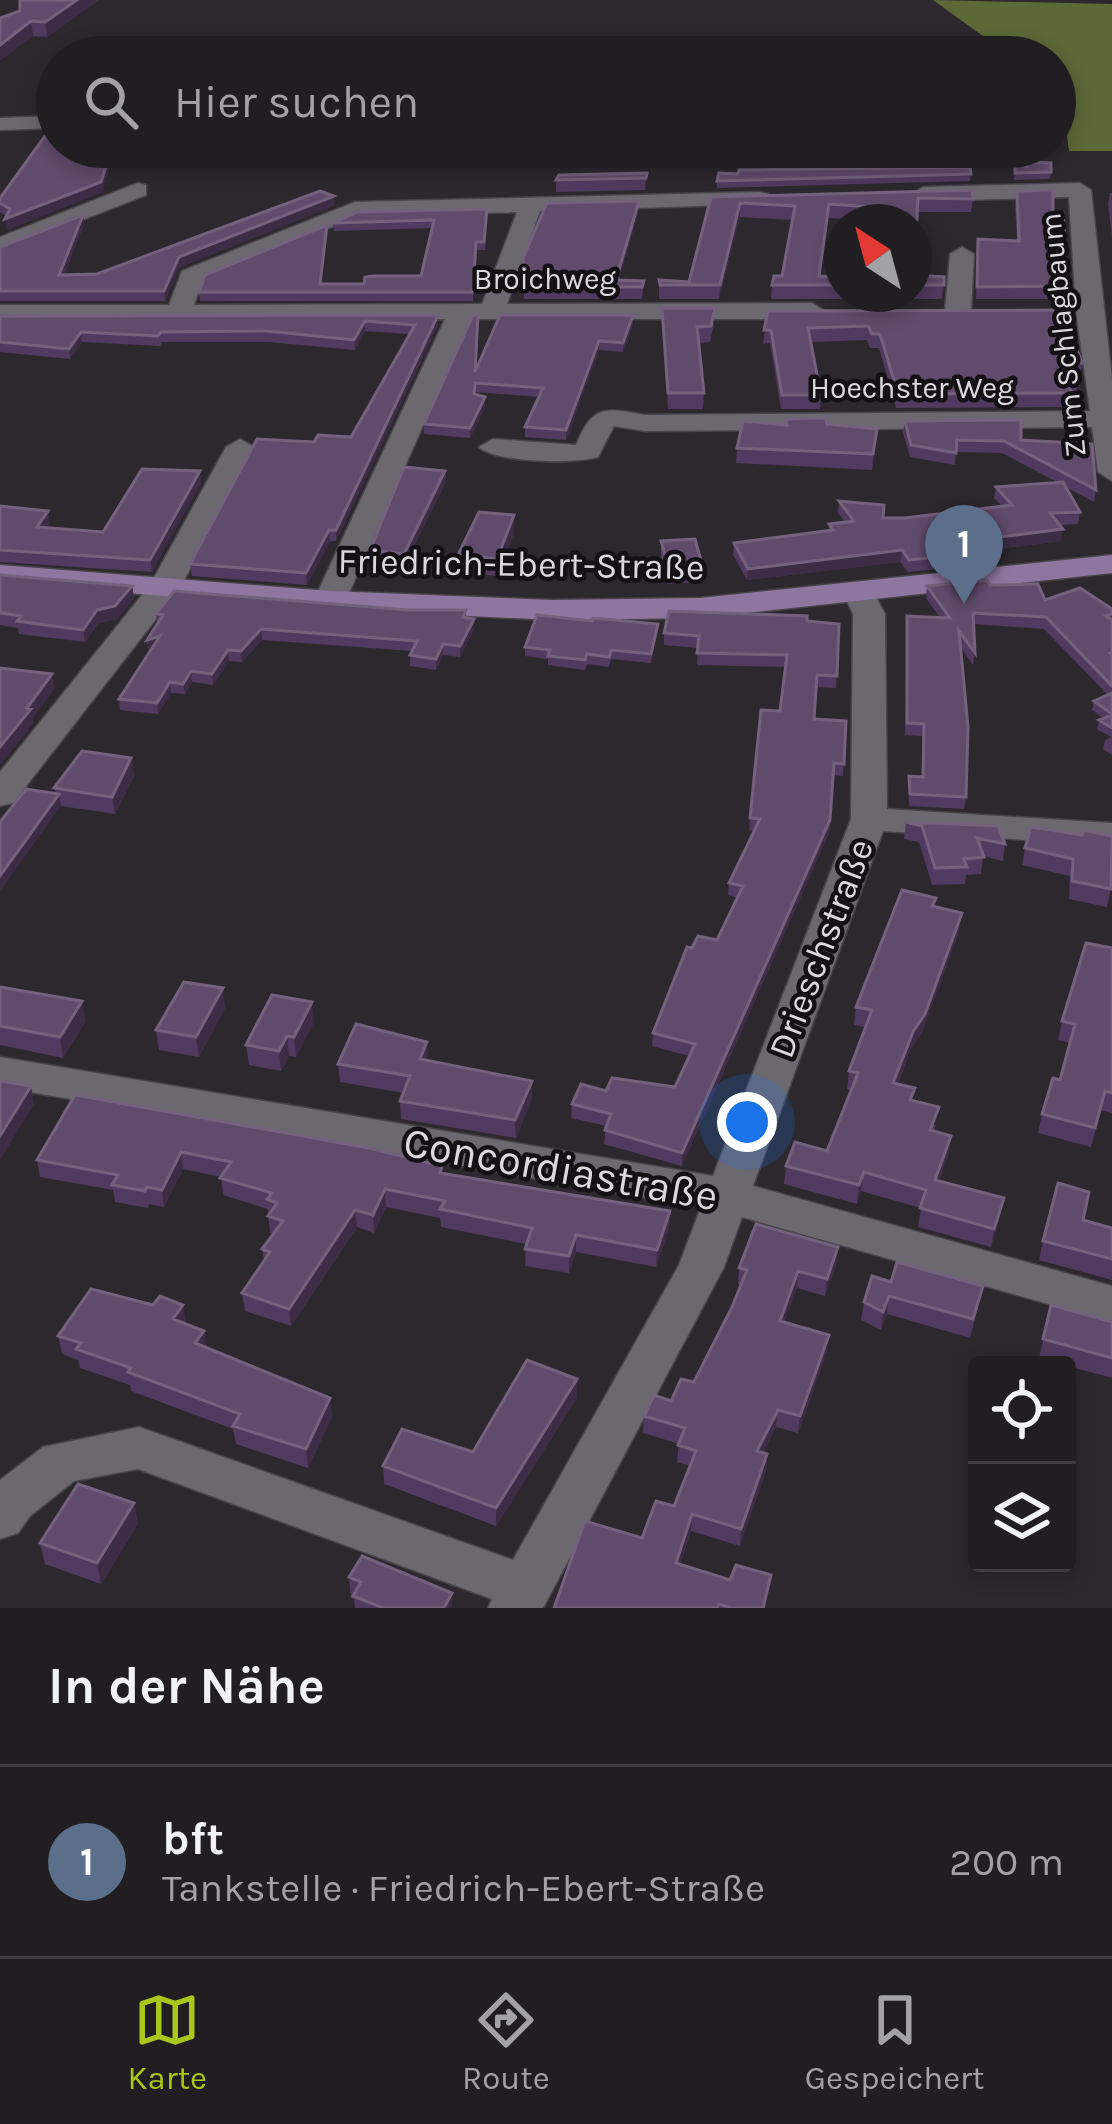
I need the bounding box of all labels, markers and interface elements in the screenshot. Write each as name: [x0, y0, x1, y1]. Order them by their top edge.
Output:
search box: [36, 36, 1076, 168]
icon: search: [78, 69, 144, 135]
text: Hier suchen: [174, 76, 419, 128]
north arrow: [824, 204, 932, 312]
street label: Zum Schlagbaum: [1032, 211, 1094, 459]
street label: Broichweg: [474, 261, 616, 297]
street label: Hoechster Weg: [810, 370, 1014, 406]
pin: 1: [925, 505, 1003, 604]
street label: Friedrich-Ebert-Straße: [337, 540, 705, 588]
street label: Drieschstraße: [760, 833, 882, 1064]
your location: [717, 1092, 777, 1152]
street label: Concordiastraße: [400, 1117, 722, 1221]
map controls: [968, 1356, 1076, 1572]
button: locate: [968, 1356, 1076, 1464]
button: layers: [968, 1464, 1076, 1572]
text: In der Nähe: [48, 1656, 325, 1716]
text: bft: [162, 1813, 224, 1865]
text: 1: [80, 1839, 94, 1885]
text: 200 m: [949, 1839, 1064, 1885]
text: Tankstelle · Friedrich-Ebert-Straße: [162, 1865, 765, 1911]
tab: Karte: [128, 1987, 207, 2097]
tab: Route: [462, 1987, 550, 2097]
tab: Gespeichert: [805, 1987, 984, 2097]

